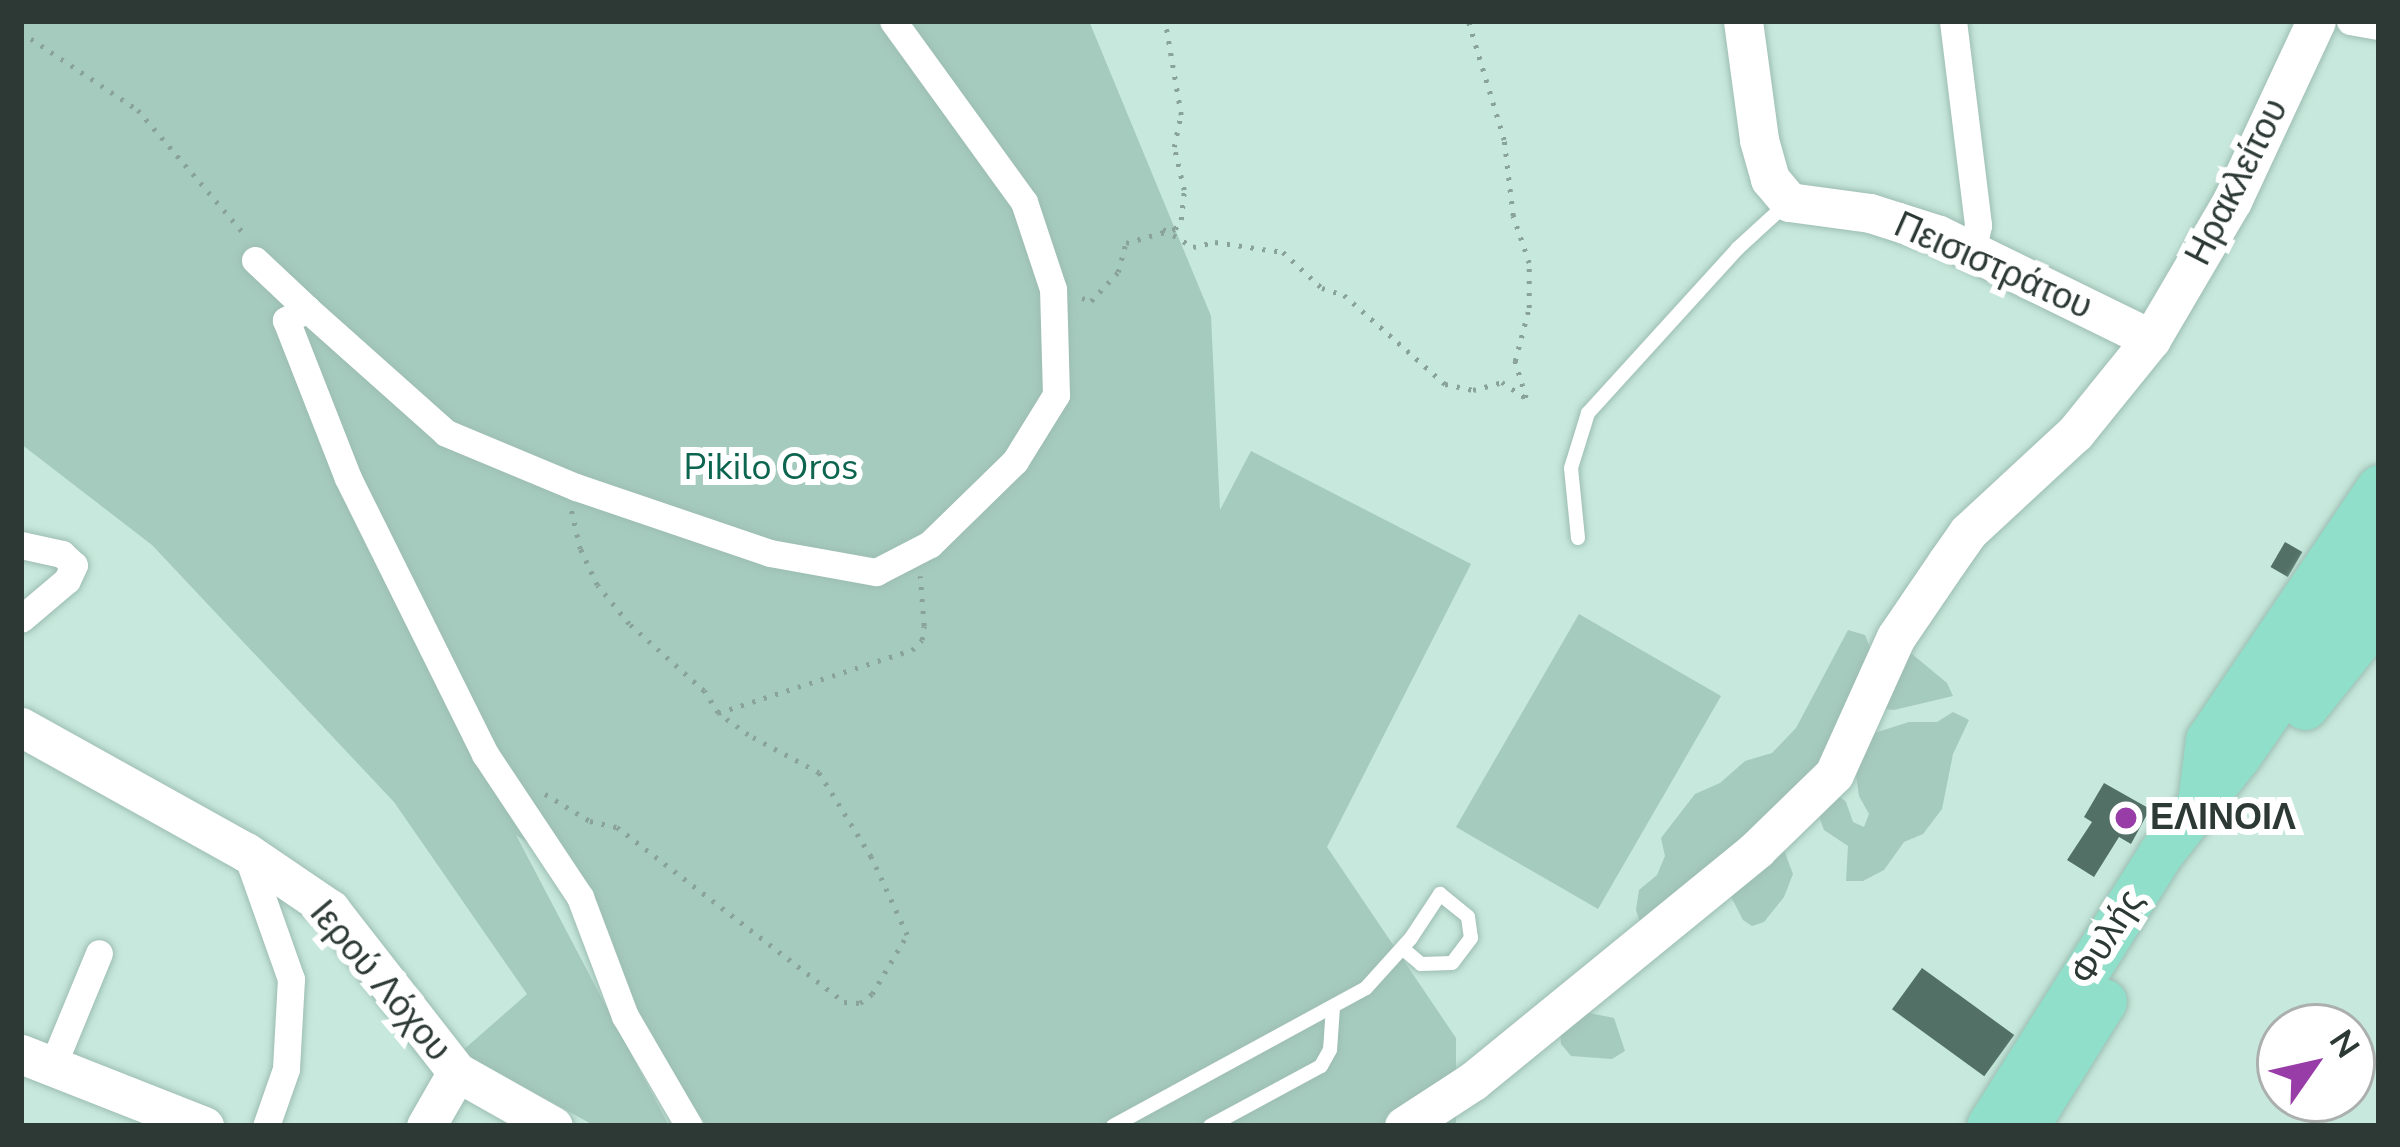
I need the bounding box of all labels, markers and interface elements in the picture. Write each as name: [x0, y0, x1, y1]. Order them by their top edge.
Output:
street label: Ηρακλείτου: [2177, 92, 2297, 272]
street label: Πεισιστράτου: [1888, 203, 2098, 329]
park label: Pikilo Oros: [684, 446, 858, 490]
place label: ΕΛΙΝΟΙΛ: [2150, 796, 2296, 840]
marker: ΕΛΙΝΟΙΛ: [2113, 805, 2139, 831]
street label: Φυλής: [2061, 882, 2153, 992]
street label: Ιερού Λόχου: [300, 892, 460, 1070]
north arrow: [2256, 1003, 2376, 1123]
text: N: [2318, 1021, 2369, 1067]

